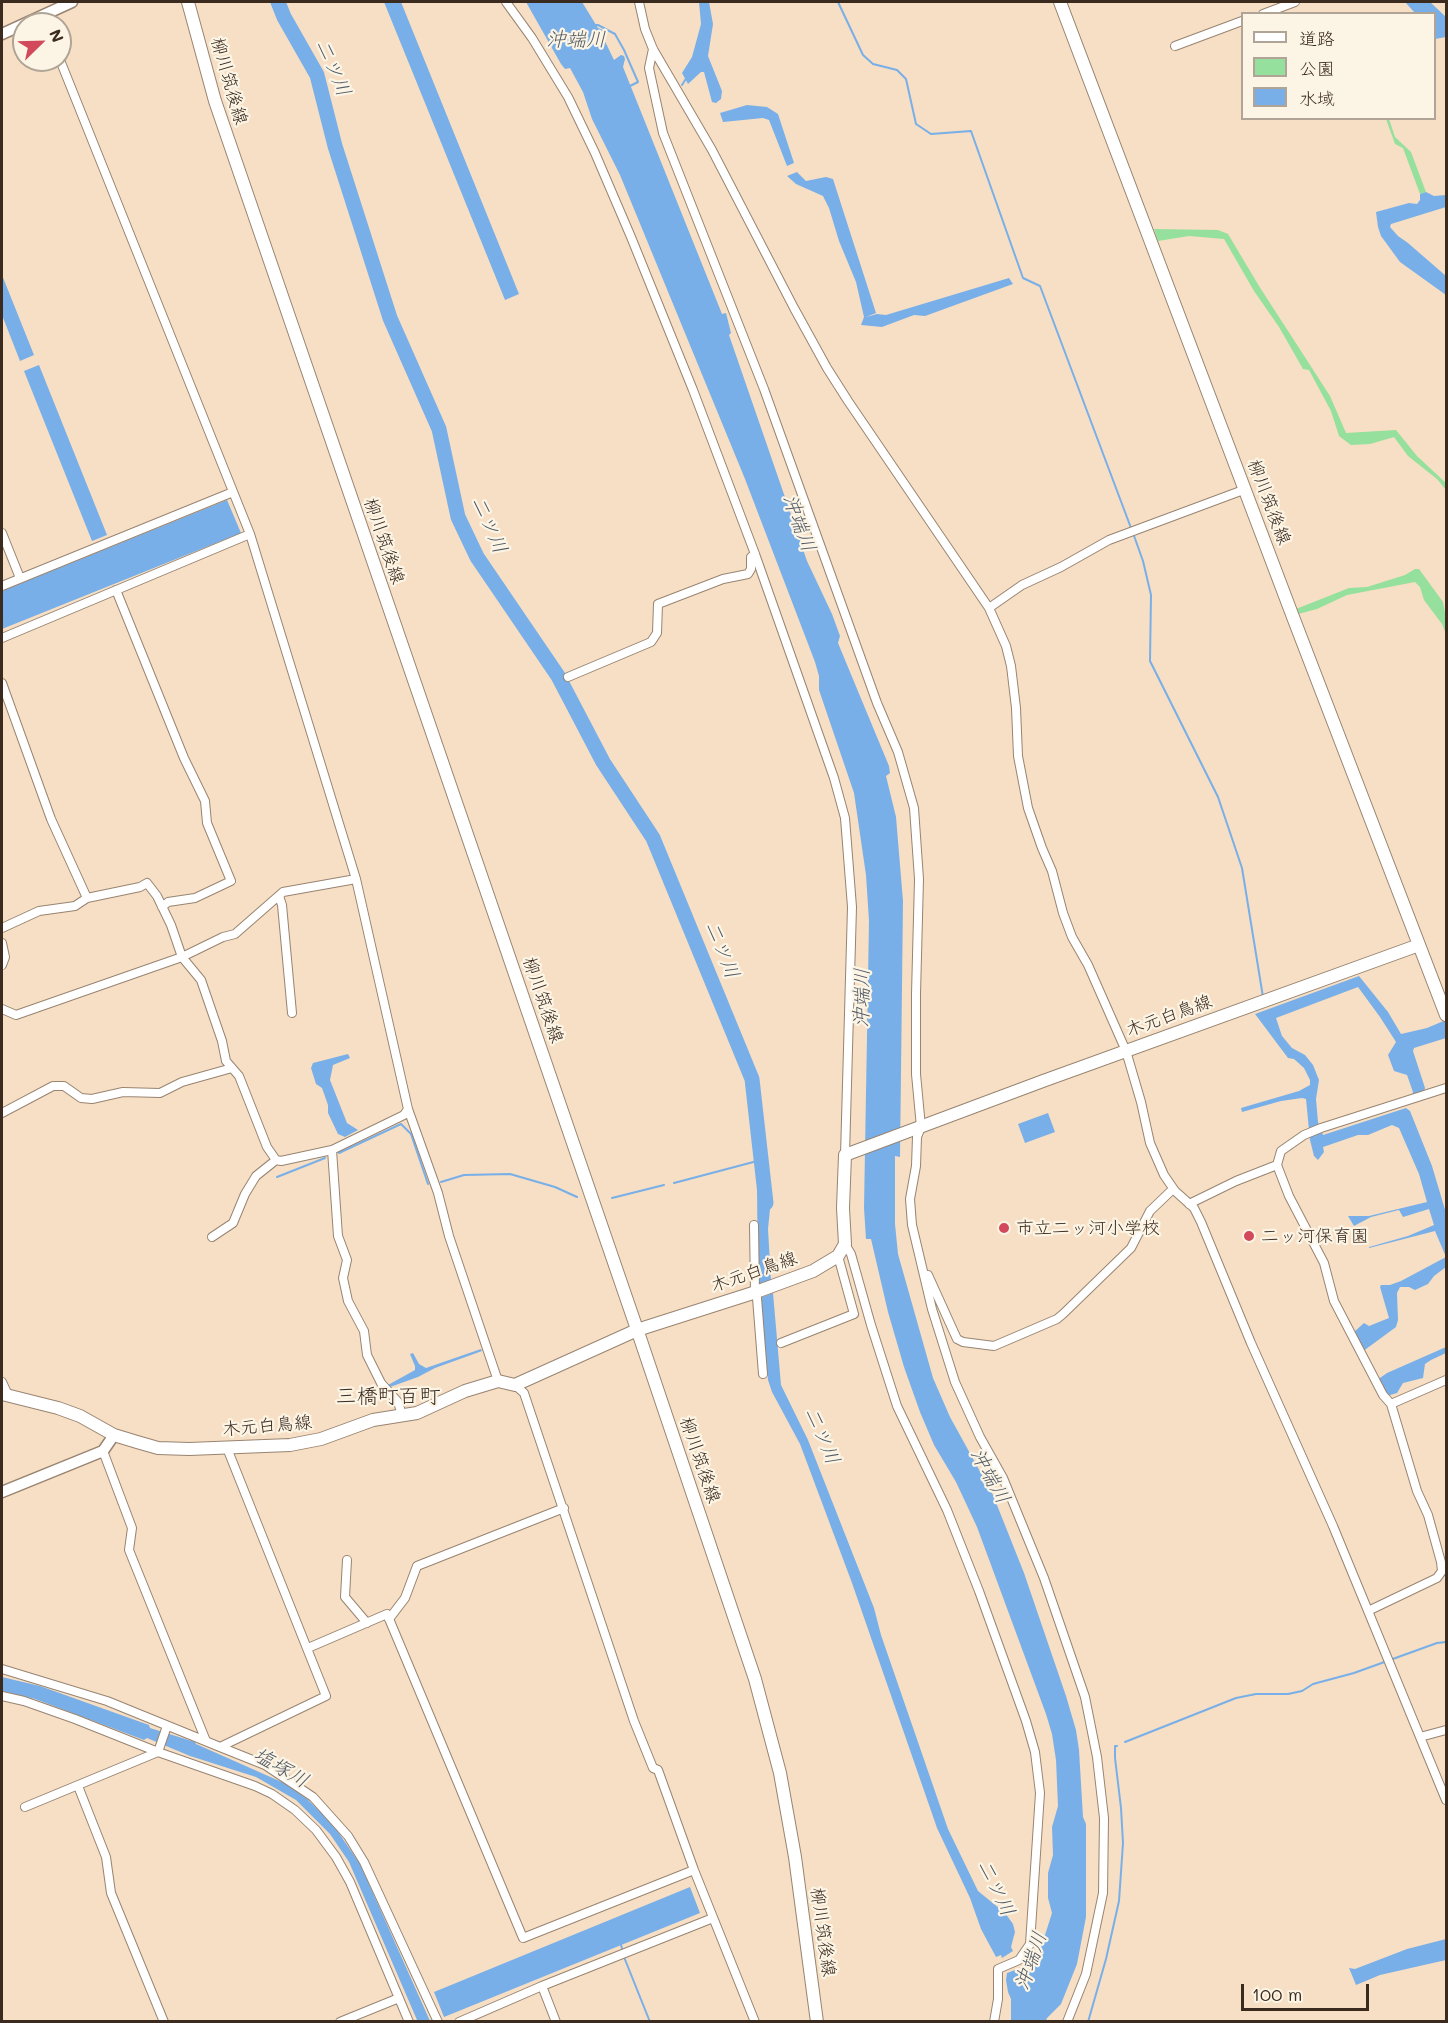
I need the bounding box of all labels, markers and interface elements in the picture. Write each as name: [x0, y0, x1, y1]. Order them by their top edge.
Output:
north arrow: [12, 12, 72, 72]
legend: [1241, 12, 1436, 120]
text: N: [45, 26, 69, 45]
text: 道路: [1299, 26, 1335, 50]
water label: 沖端川: [546, 28, 606, 52]
street label: 柳川筑後線: [206, 35, 252, 127]
water label: 二ツ川: [310, 36, 356, 100]
text: 公園: [1299, 56, 1335, 80]
text: 水域: [1299, 86, 1335, 110]
street label: 柳川筑後線: [1243, 456, 1295, 548]
water label: 沖端川: [777, 491, 821, 555]
water label: 二ツ川: [466, 493, 512, 557]
street label: 柳川筑後線: [359, 495, 409, 587]
water label: 二ツ川: [700, 918, 744, 982]
street label: 柳川筑後線: [518, 954, 568, 1046]
water label: 沖端川: [849, 968, 875, 1028]
street label: 木元白鳥線: [1123, 990, 1215, 1042]
place label: 市立二ッ河小学校: [1016, 1217, 1160, 1239]
marker: 市立二ッ河小学校: [997, 1221, 1011, 1235]
place label: 二ッ河保育園: [1261, 1225, 1369, 1247]
marker: 二ッ河保育園: [1242, 1229, 1256, 1243]
street label: 木元白鳥線: [708, 1247, 800, 1297]
district label: 三橋町百町: [336, 1384, 440, 1410]
water label: 二ツ川: [799, 1404, 845, 1468]
street label: 木元白鳥線: [221, 1411, 313, 1441]
street label: 柳川筑後線: [675, 1414, 725, 1506]
water label: 沖端川: [965, 1444, 1015, 1508]
water label: 塩塚川: [249, 1743, 313, 1793]
water label: 二ツ川: [972, 1856, 1020, 1920]
street label: 柳川筑後線: [806, 1886, 840, 1978]
water label: 沖端川: [1010, 1929, 1052, 1993]
scale bar: [1244, 1972, 1372, 2010]
text: 100 m: [1252, 1982, 1302, 2006]

